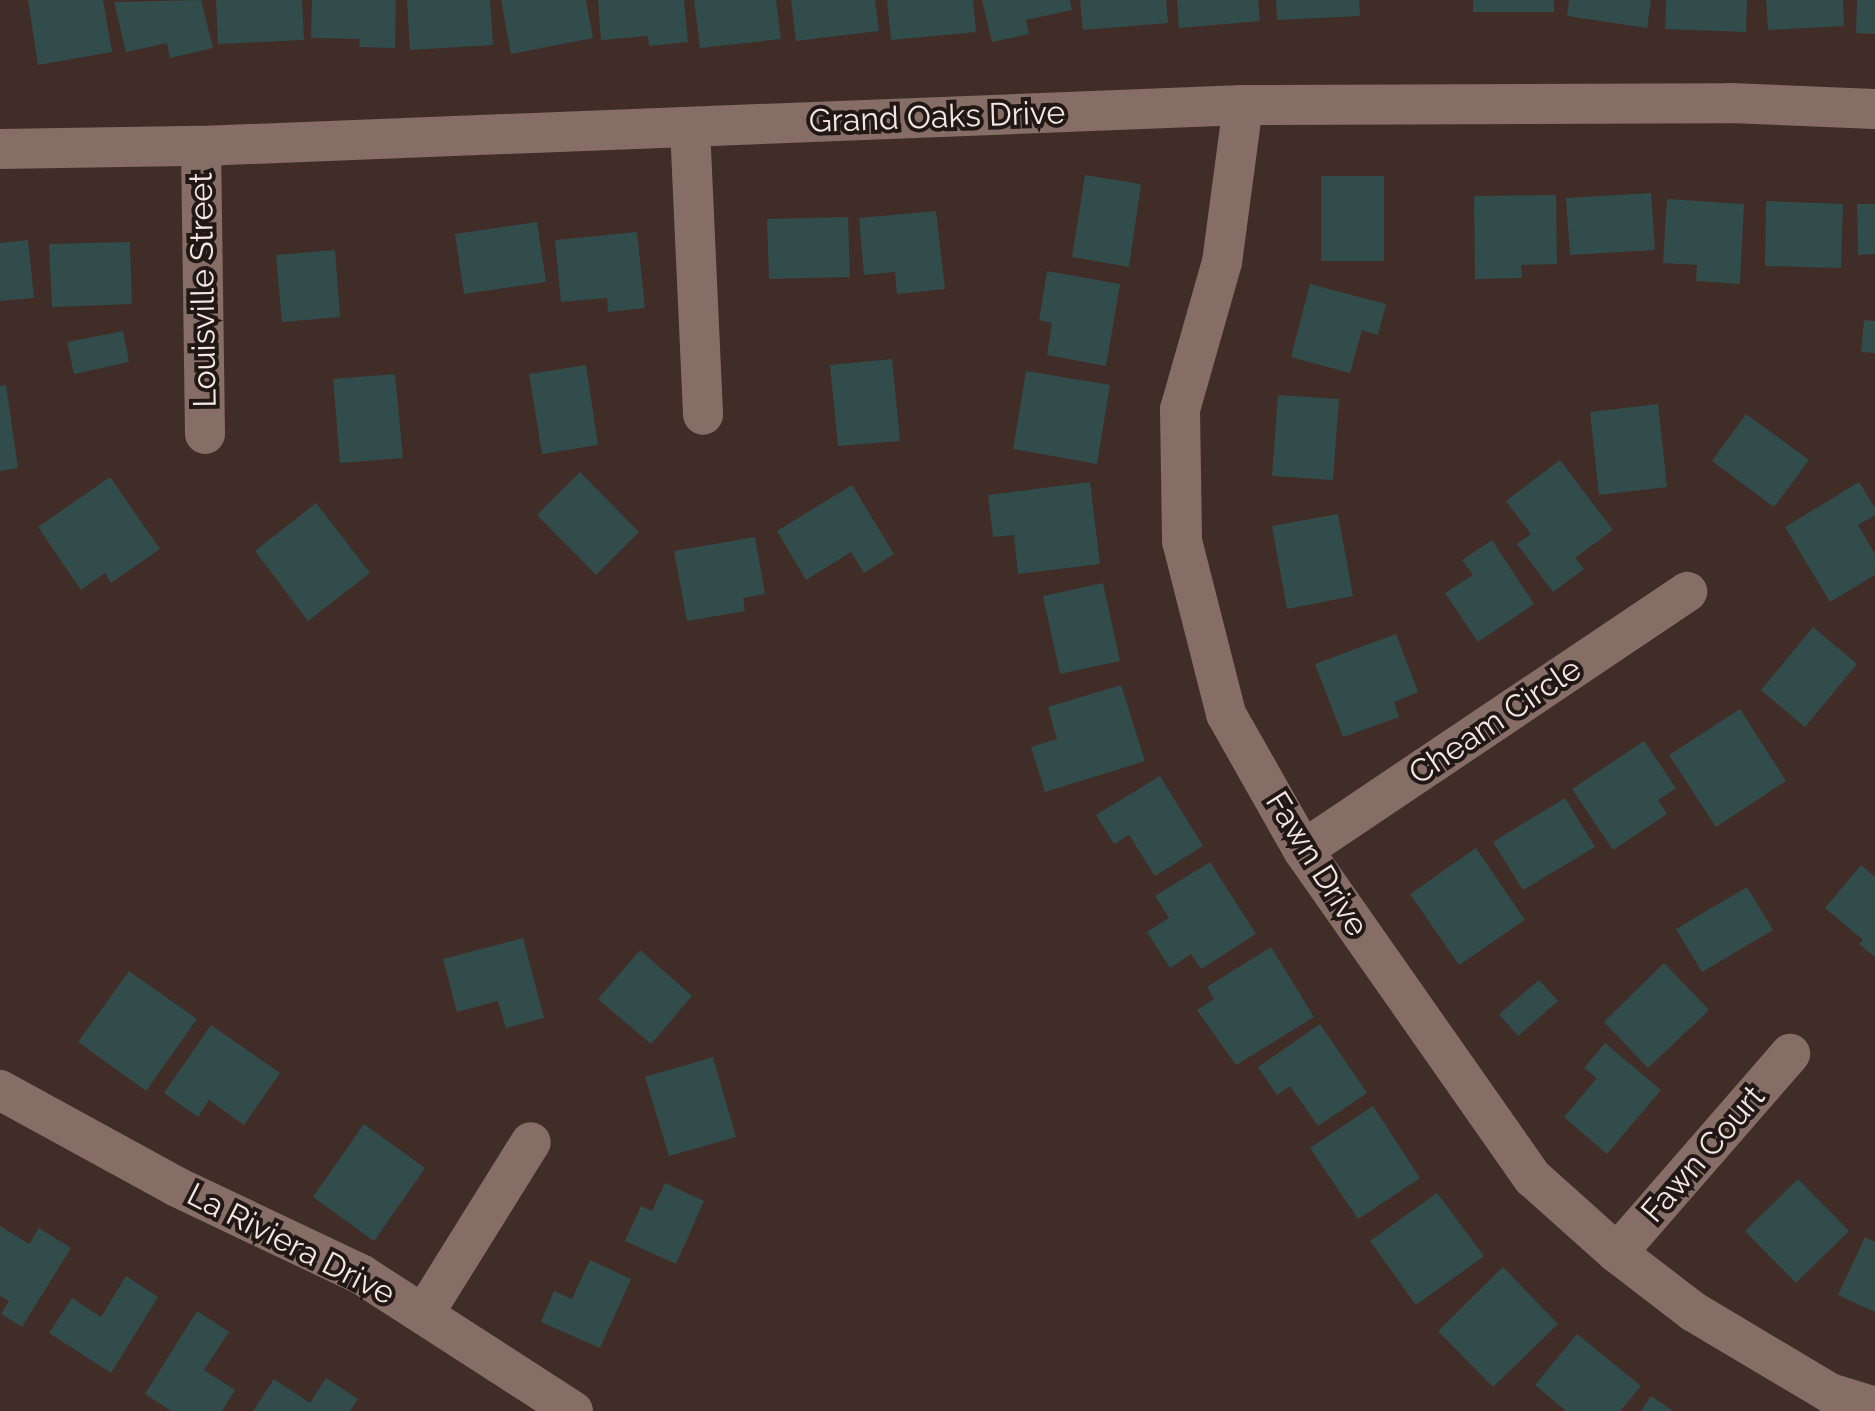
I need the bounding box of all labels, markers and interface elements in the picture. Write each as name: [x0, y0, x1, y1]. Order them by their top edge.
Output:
street label: Grand Oaks Drive: [808, 93, 1066, 141]
street label: Louisville Street: [182, 172, 224, 408]
street label: Cheam Circle: [1402, 649, 1588, 793]
street label: Fawn Drive: [1258, 785, 1376, 943]
street label: Fawn Court: [1633, 1078, 1773, 1230]
street label: La Riviera Drive: [181, 1175, 401, 1313]

